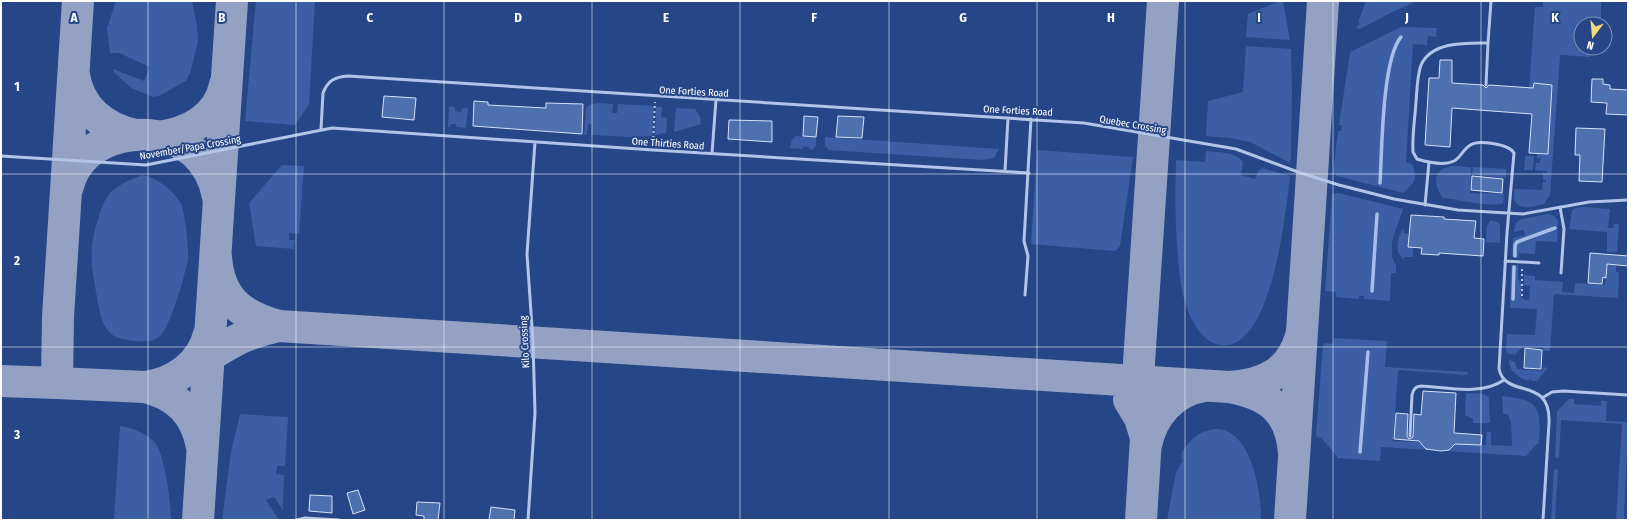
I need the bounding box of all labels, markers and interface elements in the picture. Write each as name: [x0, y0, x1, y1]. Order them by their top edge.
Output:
text: A: [69, 10, 78, 25]
text: B: [218, 10, 226, 25]
text: C: [367, 10, 374, 25]
text: D: [514, 10, 522, 25]
text: E: [663, 10, 669, 25]
text: F: [811, 10, 817, 25]
text: G: [959, 10, 967, 25]
text: H: [1107, 10, 1115, 25]
text: I: [1257, 10, 1261, 25]
text: J: [1404, 10, 1409, 25]
text: K: [1551, 10, 1559, 25]
north arrow: [1573, 16, 1613, 56]
text: N: [1585, 38, 1595, 52]
text: 1: [14, 79, 20, 94]
street label: One Forties Road: [659, 84, 729, 100]
street label: One Forties Road: [983, 103, 1053, 119]
street label: Quebec Crossing: [1098, 113, 1167, 137]
street label: November/Papa Crossing: [139, 133, 242, 163]
street label: One Thirties Road: [631, 135, 705, 153]
text: 2: [13, 253, 20, 268]
street label: Kilo Crossing: [518, 315, 532, 368]
text: 3: [13, 427, 20, 442]

